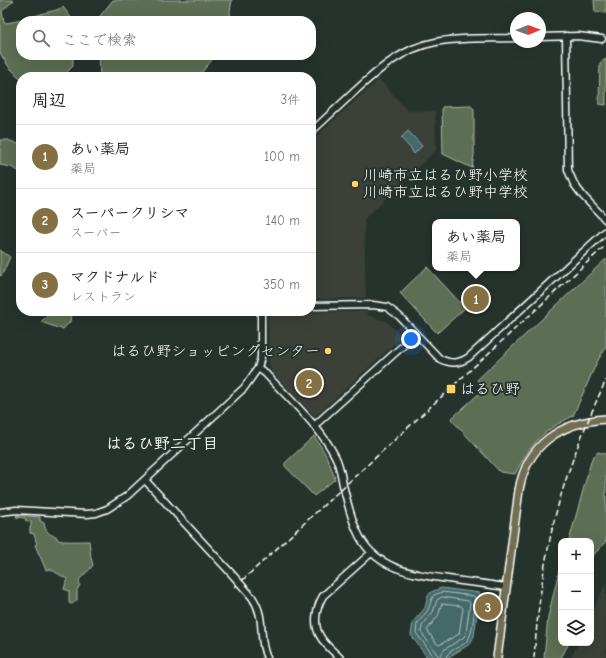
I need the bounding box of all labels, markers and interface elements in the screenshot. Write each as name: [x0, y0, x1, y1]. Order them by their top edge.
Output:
north arrow: [510, 12, 546, 48]
search box: [16, 16, 316, 60]
icon: search: [30, 27, 52, 49]
text: ここで検索: [62, 31, 137, 49]
text: 周辺: [32, 91, 66, 110]
text: 3件: [280, 92, 300, 107]
text: あい薬局: [70, 140, 130, 158]
text: 1: [42, 149, 48, 164]
text: 100 m: [264, 149, 300, 164]
text: 薬局: [70, 161, 96, 176]
place label: 川崎市立はるひ野小学校 川崎市立はるひ野中学校: [363, 166, 528, 201]
marker: 川崎市立はるひ野小学校 川崎市立はるひ野中学校: [350, 179, 360, 189]
text: スーパークリシマ: [70, 204, 189, 222]
text: 2: [42, 213, 48, 228]
text: 140 m: [266, 213, 300, 228]
popup: [432, 219, 520, 271]
text: スーパー: [70, 225, 121, 240]
text: あい薬局: [446, 228, 506, 246]
text: 薬局: [446, 249, 472, 264]
text: マクドナルド: [70, 268, 159, 286]
text: 3: [42, 277, 48, 292]
text: 350 m: [263, 277, 300, 292]
pin: 1: [463, 284, 489, 314]
text: レストラン: [70, 289, 136, 304]
your location: [401, 329, 421, 349]
place label: はるひ野ショッピングセンター: [111, 342, 320, 360]
marker: はるひ野ショッピングセンター: [323, 346, 333, 356]
pin: 2: [296, 368, 322, 398]
place label: はるひ野: [460, 380, 520, 398]
marker: はるひ野: [445, 383, 457, 395]
district label: はるひ野二丁目: [106, 435, 218, 453]
map controls: [558, 538, 594, 646]
button: +: [558, 538, 594, 574]
button: −: [558, 574, 594, 610]
pin: 3: [475, 592, 501, 622]
button: layers: [558, 610, 594, 646]

